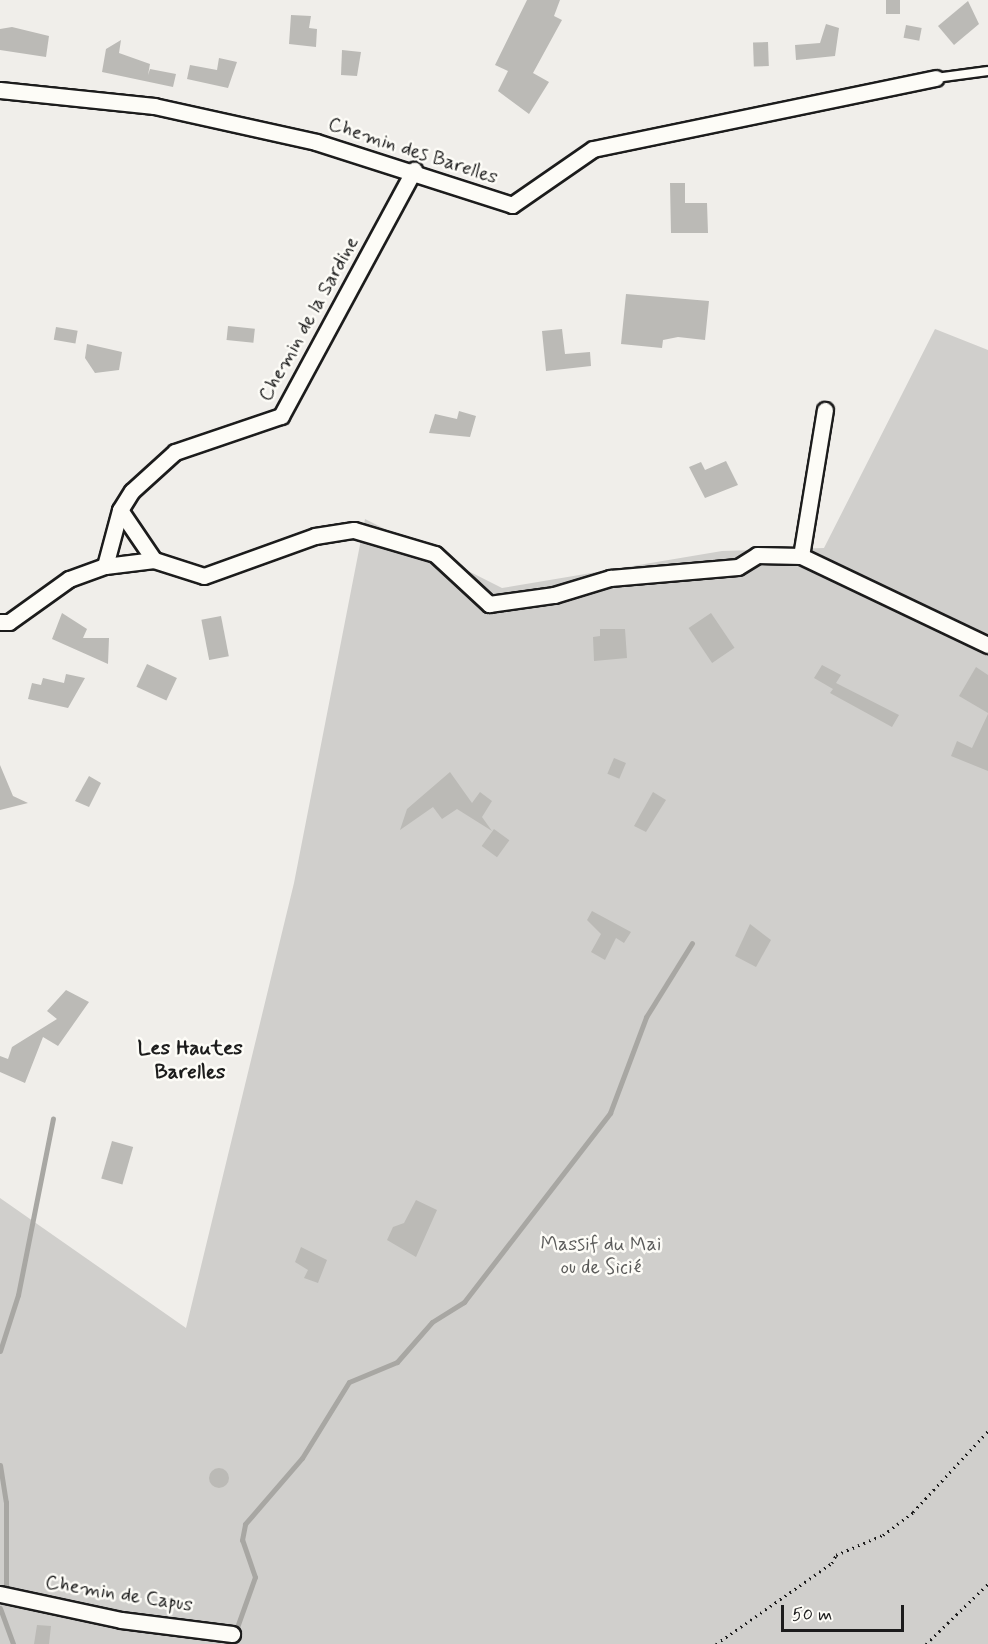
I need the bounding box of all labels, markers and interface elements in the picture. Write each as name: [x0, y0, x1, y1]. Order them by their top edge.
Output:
street label: Chemin des Barelles: [325, 112, 501, 190]
street label: Chemin de la Sardine: [254, 232, 364, 406]
district label: Les Hautes Barelles: [142, 1035, 238, 1085]
park label: Massif du Mai ou de Sicié: [541, 1233, 661, 1280]
street label: Chemin de Capus: [43, 1570, 195, 1618]
scale bar: [784, 1593, 907, 1631]
text: 50 m: [792, 1603, 832, 1627]

